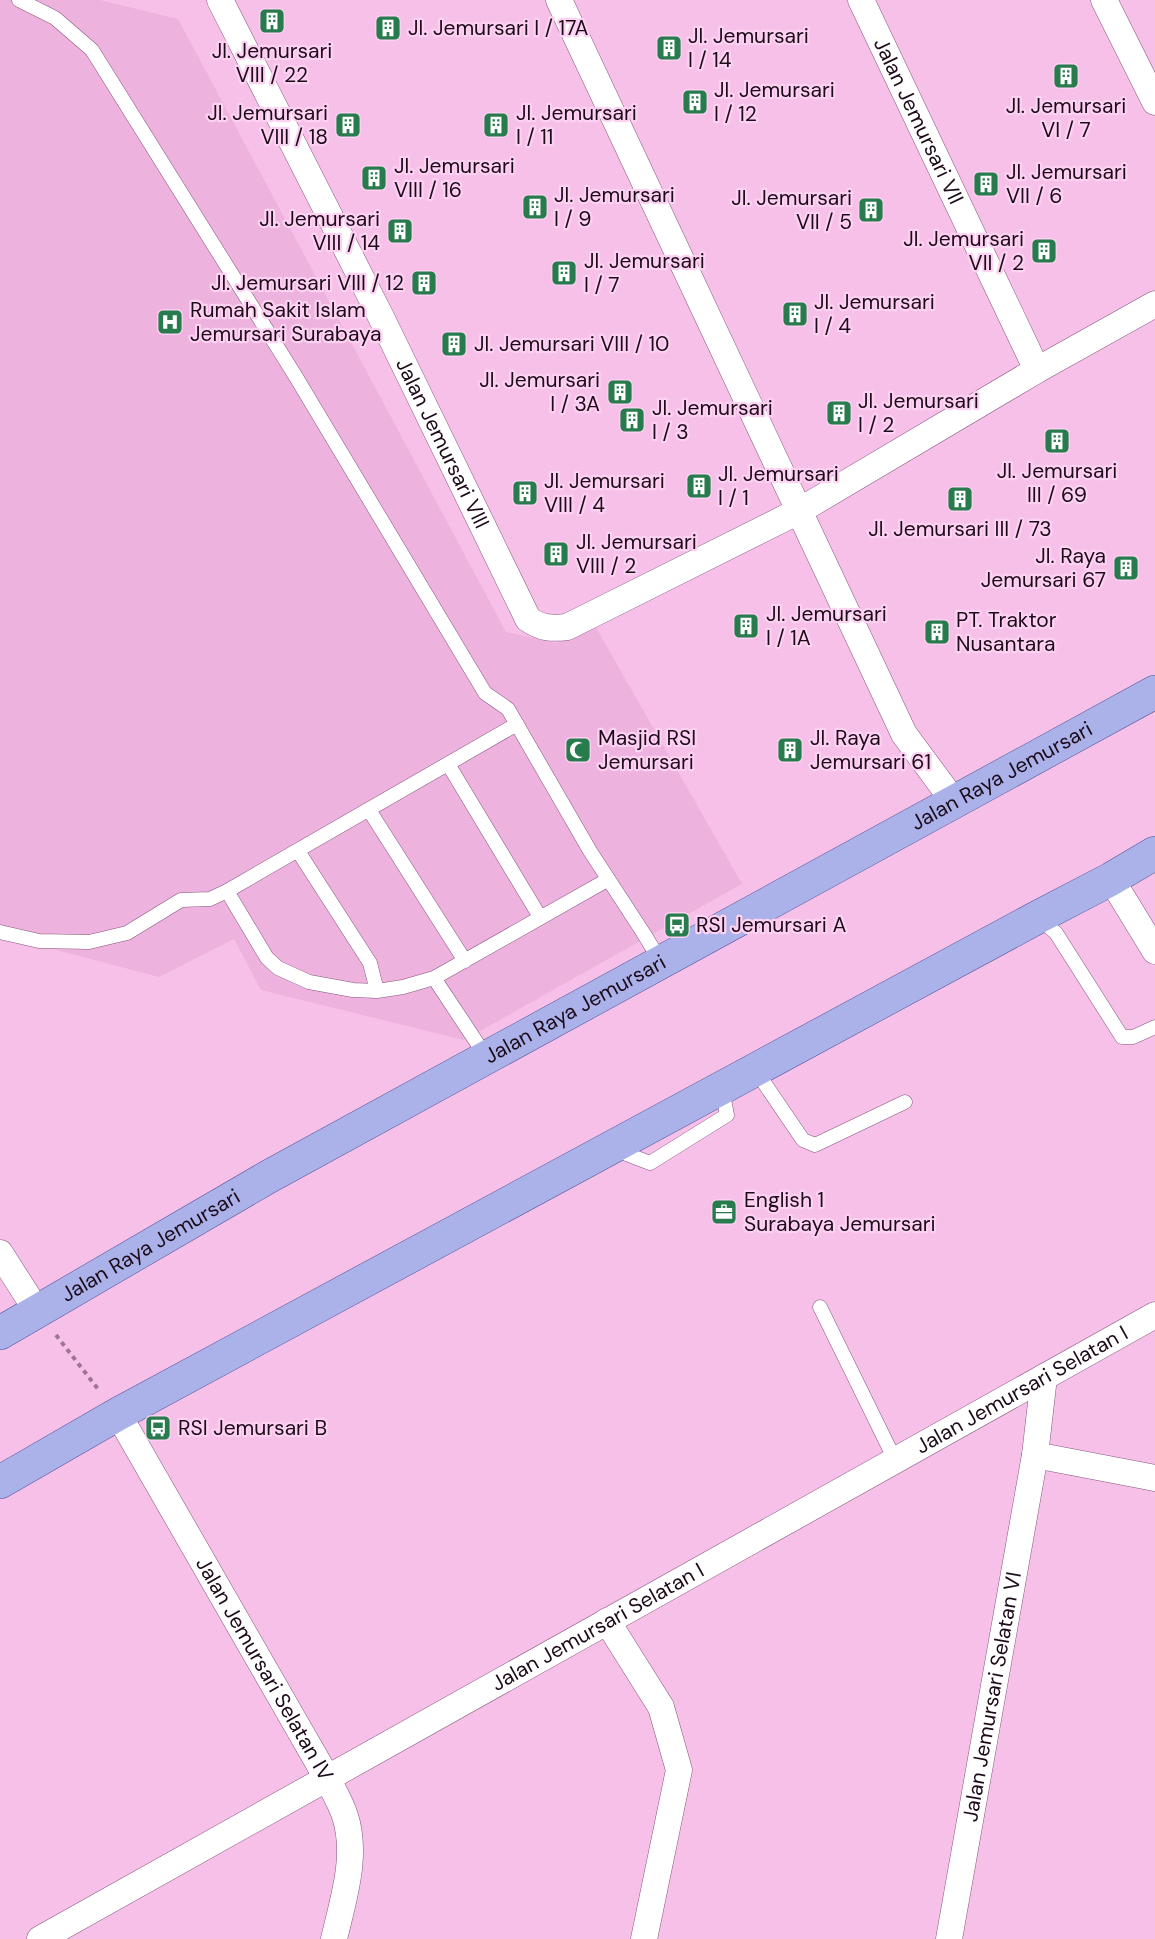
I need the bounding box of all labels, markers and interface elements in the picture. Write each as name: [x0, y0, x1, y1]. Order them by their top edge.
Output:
building icon: Jl. Jemursari VIII / 22: [257, 6, 287, 36]
building icon: Jl. Jemursari I / 17A: [373, 13, 403, 43]
place label: Jl. Jemursari I / 17A: [408, 14, 589, 42]
place label: Jl. Jemursari I / 14: [688, 22, 809, 74]
building icon: Jl. Jemursari I / 14: [654, 33, 684, 63]
street label: Jalan Jemursari VII: [867, 33, 970, 209]
place label: Jl. Jemursari VIII / 22: [212, 37, 332, 89]
building icon: Jl. Jemursari VI / 7: [1051, 61, 1081, 91]
place label: Jl. Jemursari I / 12: [714, 76, 835, 128]
building icon: Jl. Jemursari I / 12: [680, 87, 710, 117]
place label: Jl. Jemursari VI / 7: [1006, 92, 1126, 144]
place label: Jl. Jemursari VIII / 18: [207, 99, 328, 151]
place label: Jl. Jemursari I / 11: [516, 99, 637, 151]
building icon: Jl. Jemursari VIII / 18: [333, 110, 363, 140]
building icon: Jl. Jemursari I / 11: [481, 110, 511, 140]
place label: Jl. Jemursari VIII / 16: [394, 152, 515, 204]
place label: Jl. Jemursari VII / 6: [1006, 158, 1127, 210]
building icon: Jl. Jemursari VIII / 16: [359, 163, 389, 193]
building icon: Jl. Jemursari VII / 6: [971, 169, 1001, 199]
place label: Jl. Jemursari I / 9: [554, 181, 675, 233]
place label: Jl. Jemursari VII / 5: [731, 184, 852, 236]
building icon: Jl. Jemursari I / 9: [520, 192, 550, 222]
building icon: Jl. Jemursari VII / 5: [856, 195, 886, 225]
place label: Jl. Jemursari VIII / 14: [259, 205, 380, 257]
building icon: Jl. Jemursari VIII / 14: [385, 216, 415, 246]
place label: Jl. Jemursari VII / 2: [903, 225, 1024, 277]
building icon: Jl. Jemursari VII / 2: [1029, 236, 1059, 266]
place label: Jl. Jemursari I / 7: [584, 247, 705, 299]
building icon: Jl. Jemursari I / 7: [549, 258, 579, 288]
building icon: Jl. Jemursari VIII / 12: [409, 268, 439, 298]
place label: Jl. Jemursari VIII / 12: [211, 269, 404, 297]
place label: Jl. Jemursari I / 4: [814, 288, 935, 340]
place label: Rumah Sakit Islam Jemursari Surabaya: [190, 296, 381, 348]
building icon: Jl. Jemursari I / 4: [780, 299, 810, 329]
hospital icon: Rumah Sakit Islam Jemursari Surabaya: [155, 307, 185, 337]
building icon: Jl. Jemursari VIII / 10: [439, 329, 469, 359]
place label: Jl. Jemursari VIII / 10: [474, 330, 669, 358]
street label: Jalan Jemursari VIII: [389, 354, 496, 533]
place label: Jl. Jemursari I / 3A: [479, 366, 600, 418]
building icon: Jl. Jemursari I / 3A: [605, 377, 635, 407]
place label: Jl. Jemursari I / 2: [858, 387, 979, 439]
place label: Jl. Jemursari I / 3: [652, 394, 773, 446]
building icon: Jl. Jemursari I / 2: [824, 398, 854, 428]
building icon: Jl. Jemursari I / 3: [617, 405, 647, 435]
building icon: Jl. Jemursari III / 69: [1042, 426, 1072, 456]
place label: Jl. Jemursari III / 69: [997, 457, 1117, 509]
place label: Jl. Jemursari I / 1: [718, 460, 839, 512]
place label: Jl. Jemursari VIII / 4: [544, 467, 665, 519]
building icon: Jl. Jemursari I / 1: [684, 471, 714, 501]
building icon: Jl. Jemursari VIII / 4: [510, 478, 540, 508]
building icon: Jl. Jemursari III / 73: [945, 484, 975, 514]
place label: Jl. Jemursari III / 73: [868, 515, 1052, 543]
place label: Jl. Jemursari VIII / 2: [576, 528, 697, 580]
building icon: Jl. Jemursari VIII / 2: [541, 539, 571, 569]
place label: Jl. Raya Jemursari 67: [981, 542, 1106, 594]
building icon: Jl. Raya Jemursari 67: [1111, 553, 1141, 583]
place label: Jl. Jemursari I / 1A: [766, 600, 887, 652]
place label: PT. Traktor Nusantara: [956, 606, 1057, 658]
building icon: Jl. Jemursari I / 1A: [731, 611, 761, 641]
building icon: PT. Traktor Nusantara: [922, 617, 952, 647]
street label: Jalan Raya Jemursari: [906, 715, 1097, 837]
place label: Masjid RSI Jemursari: [598, 724, 696, 776]
place label: Jl. Raya Jemursari 61: [810, 724, 931, 776]
mosque icon: Masjid RSI Jemursari: [563, 735, 593, 765]
building icon: Jl. Raya Jemursari 61: [775, 735, 805, 765]
bus stop icon: RSI Jemursari A: [662, 910, 692, 940]
place label: RSI Jemursari A: [696, 911, 846, 939]
street label: Jalan Raya Jemursari: [479, 948, 671, 1070]
street label: Jalan Raya Jemursari: [56, 1182, 245, 1309]
place label: English 1 Surabaya Jemursari: [744, 1186, 935, 1238]
office icon: English 1 Surabaya Jemursari: [709, 1197, 739, 1227]
street label: Jalan Jemursari Selatan I: [910, 1319, 1133, 1460]
bus stop icon: RSI Jemursari B: [143, 1413, 173, 1443]
place label: RSI Jemursari B: [178, 1414, 327, 1442]
street label: Jalan Jemursari Selatan IV: [189, 1552, 340, 1786]
street label: Jalan Jemursari Selatan I: [486, 1556, 709, 1698]
street label: Jalan Jemursari Selatan VI: [956, 1570, 1028, 1824]

